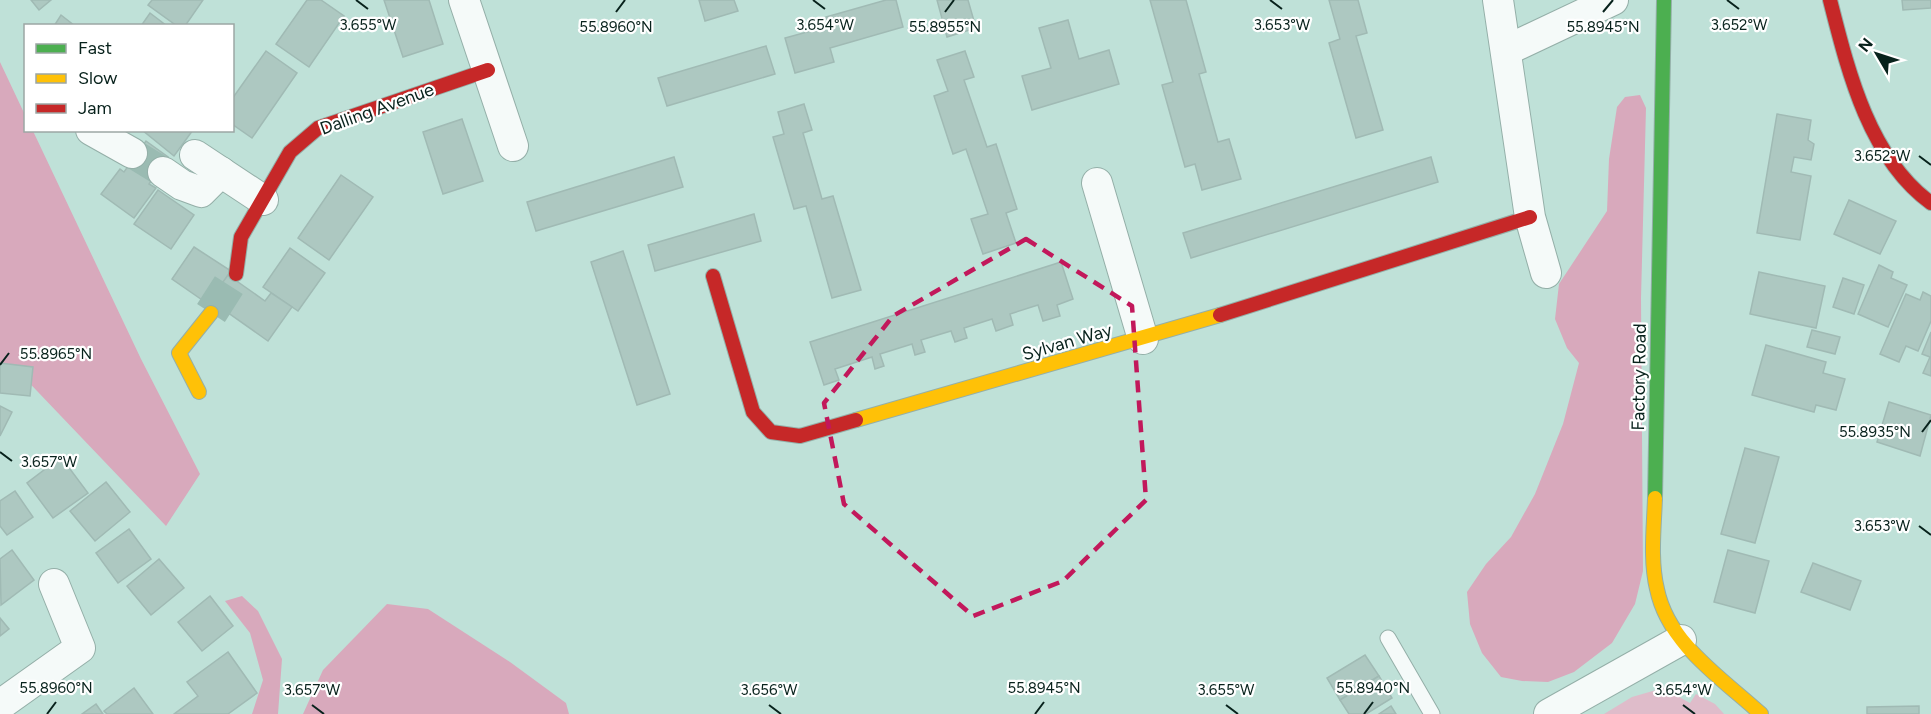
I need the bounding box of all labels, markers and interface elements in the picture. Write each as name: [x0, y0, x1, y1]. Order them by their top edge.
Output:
text: 3.655°W: [340, 16, 397, 34]
text: 3.654°W: [796, 16, 854, 34]
text: 3.653°W: [1254, 16, 1311, 34]
text: 3.652°W: [1711, 16, 1768, 34]
text: 55.8960°N: [579, 18, 653, 36]
text: 55.8955°N: [909, 18, 981, 36]
text: 55.8945°N: [1566, 18, 1640, 36]
legend: [24, 24, 234, 132]
north arrow: [1847, 24, 1907, 84]
text: N: [1854, 34, 1877, 56]
text: Fast: [78, 37, 112, 59]
text: Slow: [78, 67, 117, 89]
street label: Dalling Avenue: [317, 78, 437, 140]
text: Jam: [78, 97, 112, 119]
text: 3.652°W: [1854, 147, 1911, 165]
street label: Sylvan Way: [1020, 319, 1115, 365]
street label: Factory Road: [1627, 323, 1651, 431]
text: 55.8965°N: [20, 345, 92, 363]
text: 55.8935°N: [1839, 423, 1911, 441]
text: 3.657°W: [21, 453, 78, 471]
text: 3.653°W: [1854, 517, 1911, 535]
text: 55.8960°N: [19, 679, 93, 697]
text: 55.8945°N: [1007, 679, 1081, 697]
text: 55.8940°N: [1336, 679, 1410, 697]
text: 3.657°W: [284, 681, 341, 699]
text: 3.656°W: [741, 681, 798, 699]
text: 3.655°W: [1198, 681, 1255, 699]
text: 3.654°W: [1654, 681, 1712, 699]

